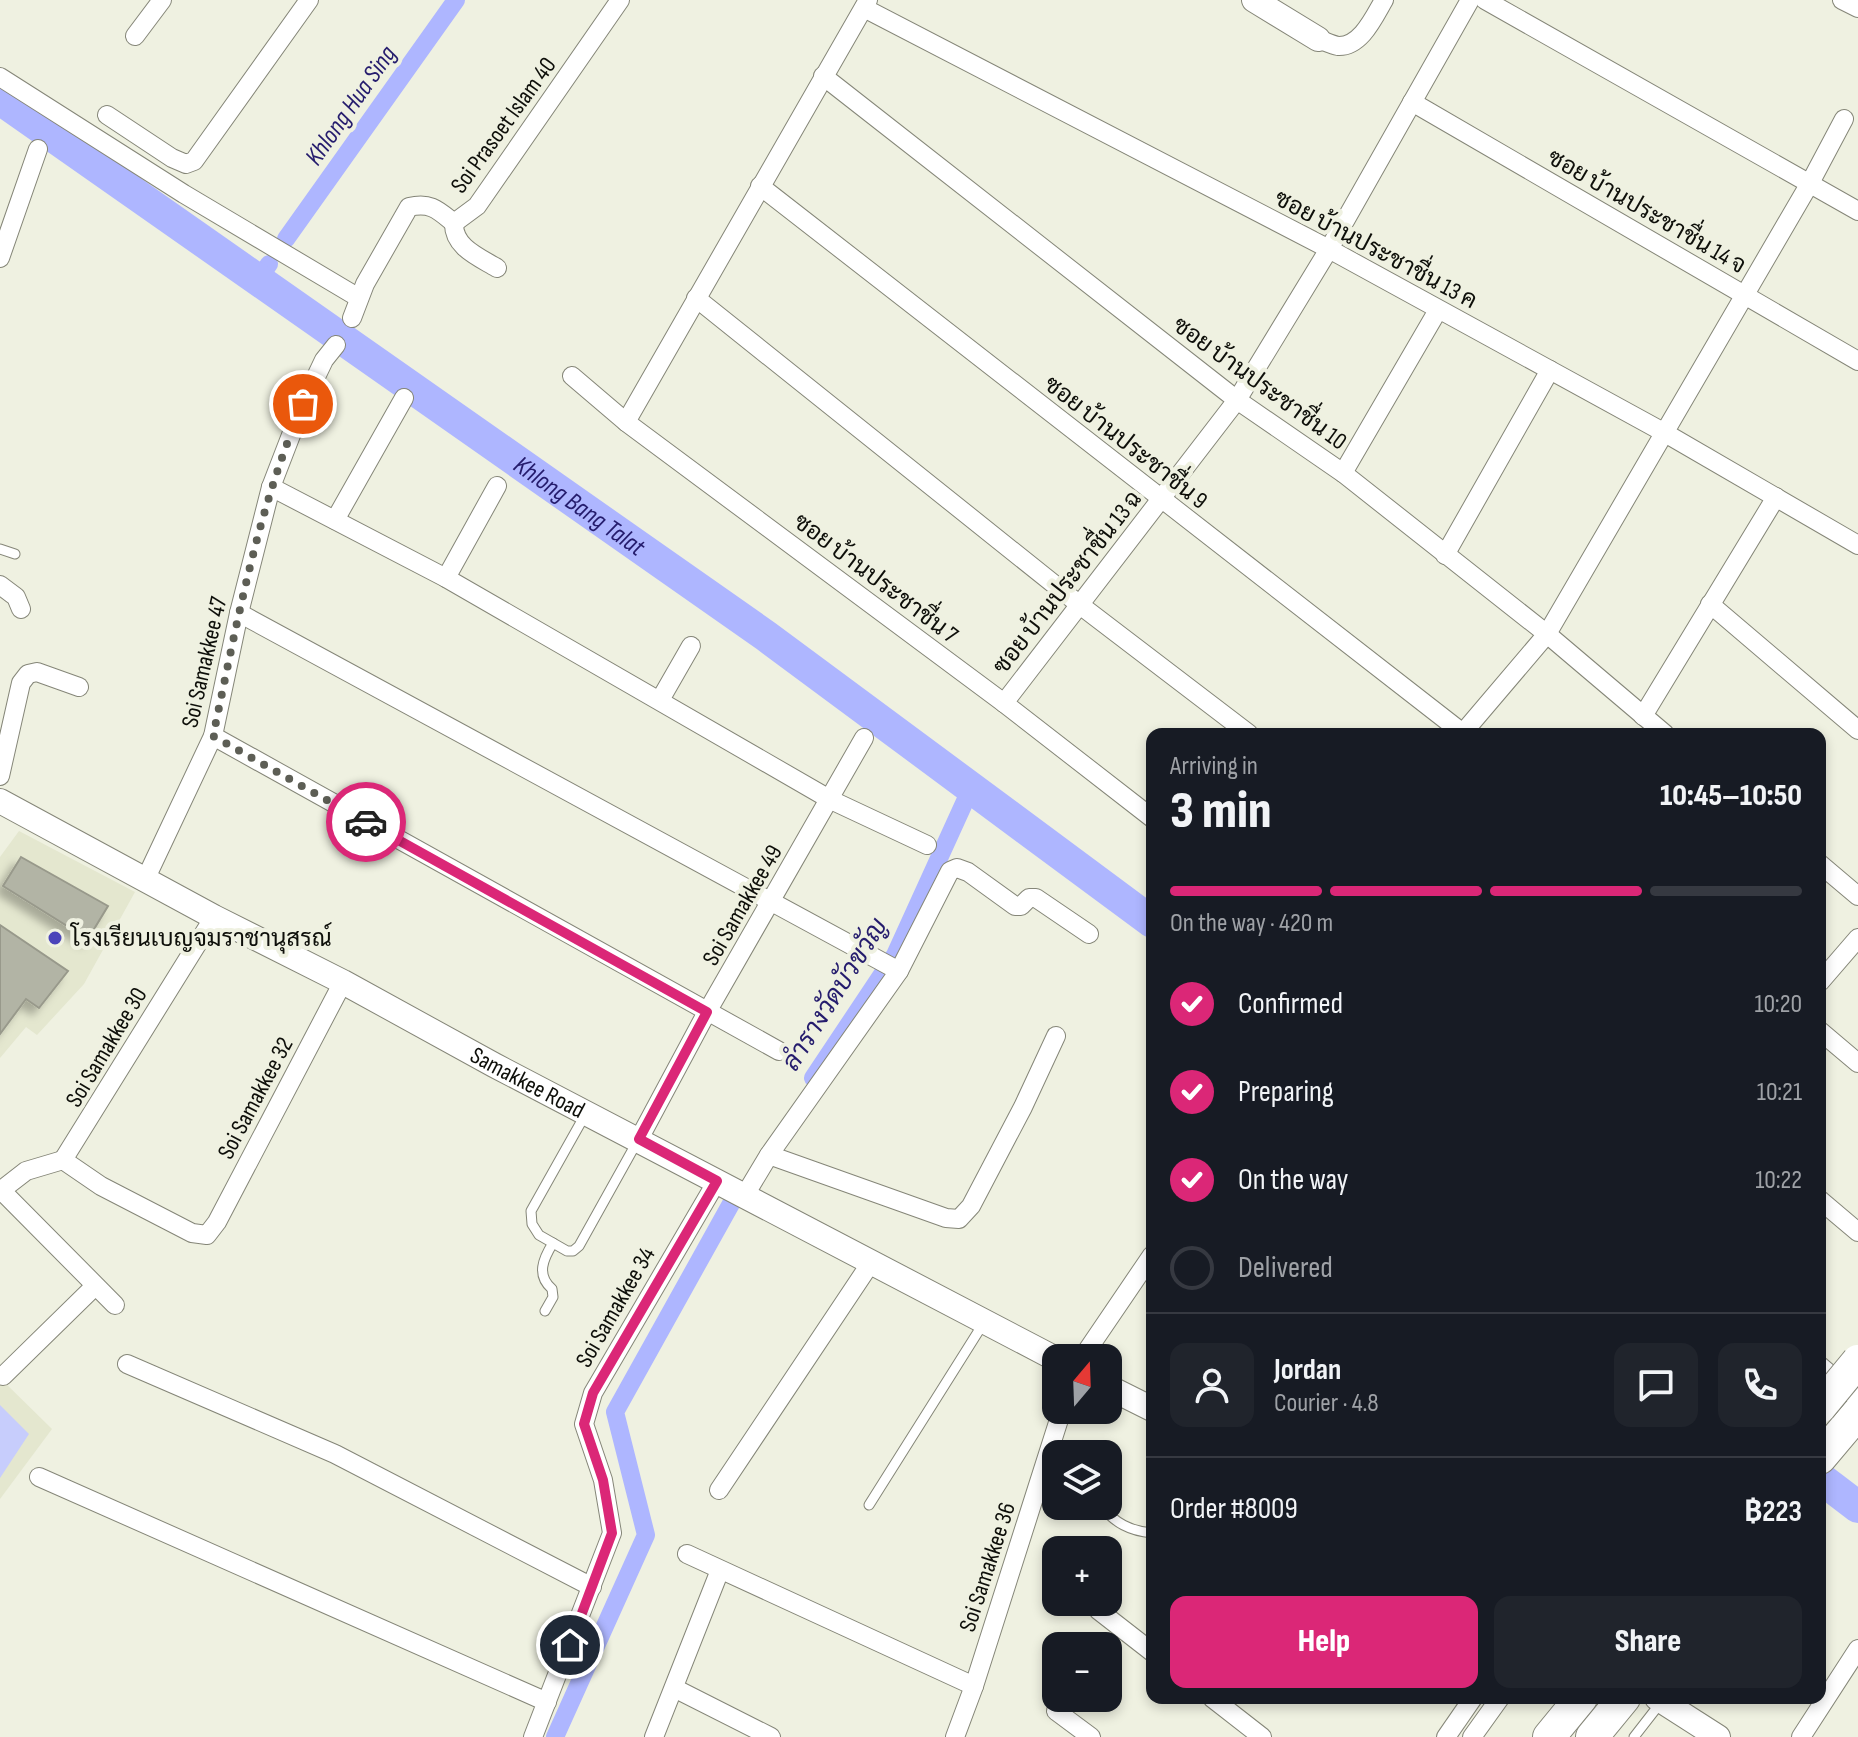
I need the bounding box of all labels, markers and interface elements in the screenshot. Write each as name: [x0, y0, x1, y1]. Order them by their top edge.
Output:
water label: Khlong Hua Sing: [299, 40, 404, 172]
street label: Soi Prasoet Islam 40: [444, 52, 562, 199]
street label: ซอย บ้านประชาชื่น 14 จ: [1542, 137, 1755, 280]
street label: ซอย บ้านประชาชื่น 13 ค: [1269, 178, 1485, 315]
street label: ซอย บ้านประชาชื่น 10: [1167, 305, 1356, 456]
street label: ซอย บ้านประชาชื่น 9: [1038, 364, 1218, 515]
pin: [269, 370, 337, 438]
icon: bag: [281, 382, 325, 426]
water label: Khlong Bang Talat: [507, 450, 651, 564]
street label: ซอย บ้านประชาชื่น 13 ฉ: [981, 481, 1148, 680]
street label: ซอย บ้านประชาชื่น 7: [788, 502, 968, 650]
street label: Soi Samakkee 47: [175, 594, 234, 730]
text: Arriving in: [1170, 751, 1258, 782]
text: 10:45–10:50: [1660, 778, 1802, 814]
text: 3 min: [1170, 780, 1272, 843]
courier: [326, 782, 406, 862]
icon: car: [344, 800, 388, 844]
street label: Soi Samakkee 49: [696, 840, 789, 971]
text: On the way · 420 m: [1170, 908, 1333, 939]
water label: ลำรางวัดบัวขวัญ: [774, 911, 895, 1077]
place label: โรงเรียนเบญจมราชานุสรณ์: [69, 922, 332, 954]
marker: โรงเรียนเบญจมราชานุสรณ์: [46, 929, 64, 947]
street label: Soi Samakkee 30: [59, 982, 153, 1112]
icon: check: [1170, 982, 1214, 1026]
text: Confirmed: [1238, 986, 1343, 1022]
text: 10:20: [1754, 989, 1802, 1020]
street label: Soi Samakkee 32: [211, 1032, 300, 1164]
street label: Samakkee Road: [465, 1041, 590, 1125]
icon: check: [1170, 1070, 1214, 1114]
text: Preparing: [1238, 1074, 1334, 1110]
text: 10:21: [1757, 1077, 1802, 1108]
icon: check: [1170, 1158, 1214, 1202]
text: On the way: [1238, 1162, 1348, 1198]
text: 10:22: [1755, 1165, 1802, 1196]
street label: Soi Samakkee 34: [569, 1242, 661, 1372]
text: Delivered: [1238, 1250, 1333, 1286]
button: person: [1170, 1343, 1254, 1427]
button: chat: [1614, 1343, 1698, 1427]
button: phone: [1718, 1343, 1802, 1427]
north arrow: [1042, 1344, 1122, 1424]
map controls: [1042, 1344, 1122, 1712]
text: Jordan: [1274, 1352, 1341, 1388]
text: Courier · 4.8: [1274, 1388, 1379, 1419]
button: layers: [1042, 1440, 1122, 1520]
text: Order #8009: [1170, 1491, 1298, 1527]
text: ฿223: [1744, 1494, 1802, 1530]
street label: Soi Samakkee 36: [953, 1499, 1022, 1635]
button: +: [1042, 1536, 1122, 1616]
button: Help: [1170, 1596, 1478, 1688]
button: Share: [1494, 1596, 1802, 1688]
pin: [536, 1611, 604, 1679]
icon: home: [548, 1623, 592, 1667]
button: −: [1042, 1632, 1122, 1712]

